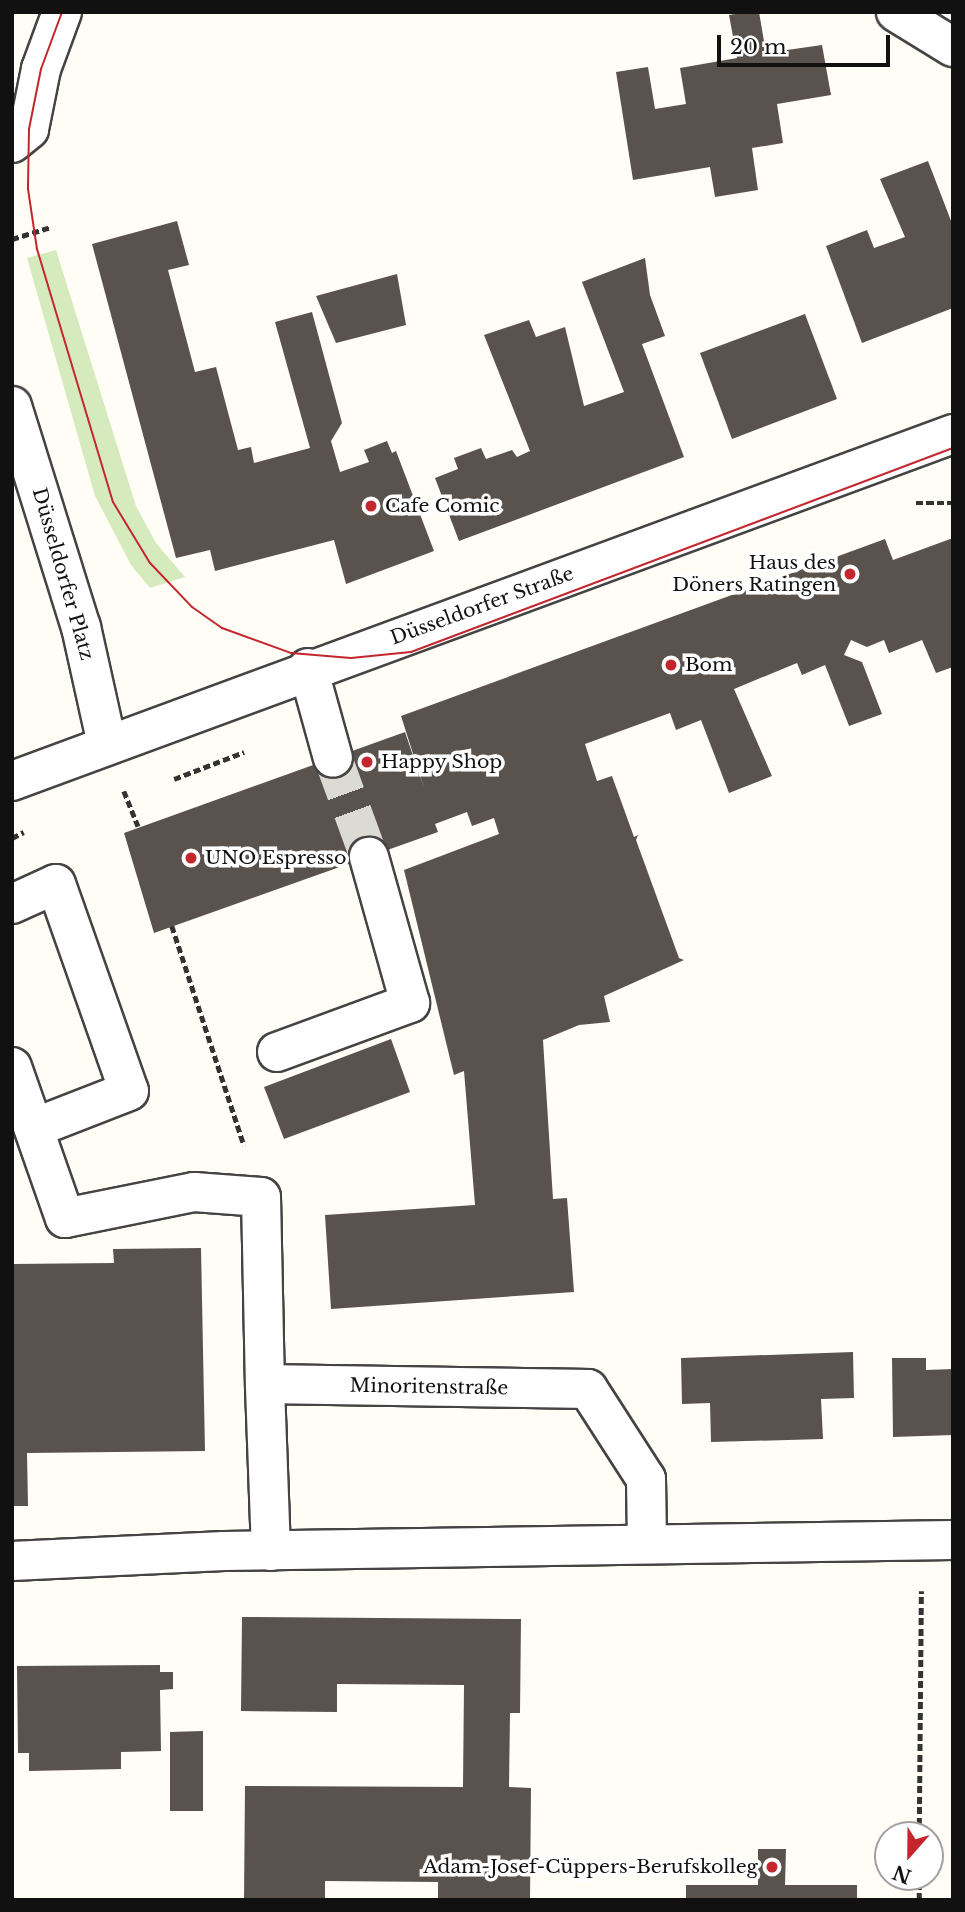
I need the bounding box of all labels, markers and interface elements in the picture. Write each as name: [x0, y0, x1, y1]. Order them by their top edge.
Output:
scale bar: [720, 21, 893, 65]
text: 20 m: [730, 34, 787, 60]
street label: Düsseldorfer Platz: [27, 485, 99, 663]
place label: Cafe Comic: [385, 495, 499, 517]
marker: Cafe Comic: [363, 498, 379, 514]
place label: Haus des Döners Ratingen: [672, 552, 836, 596]
street label: Düsseldorfer Straße: [387, 562, 577, 650]
marker: Haus des Döners Ratingen: [842, 566, 858, 582]
place label: Bom: [685, 654, 732, 676]
marker: Bom: [663, 657, 679, 673]
place label: Happy Shop: [381, 751, 503, 773]
marker: Happy Shop: [359, 754, 375, 770]
place label: UNO Espresso: [205, 847, 346, 869]
marker: UNO Espresso: [183, 850, 199, 866]
street label: Minoritenstraße: [349, 1374, 509, 1400]
north arrow: [874, 1821, 944, 1891]
place label: Adam-Josef-Cüppers-Berufskolleg: [423, 1856, 758, 1878]
marker: Adam-Josef-Cüppers-Berufskolleg: [764, 1859, 780, 1875]
text: N: [890, 1860, 914, 1888]

